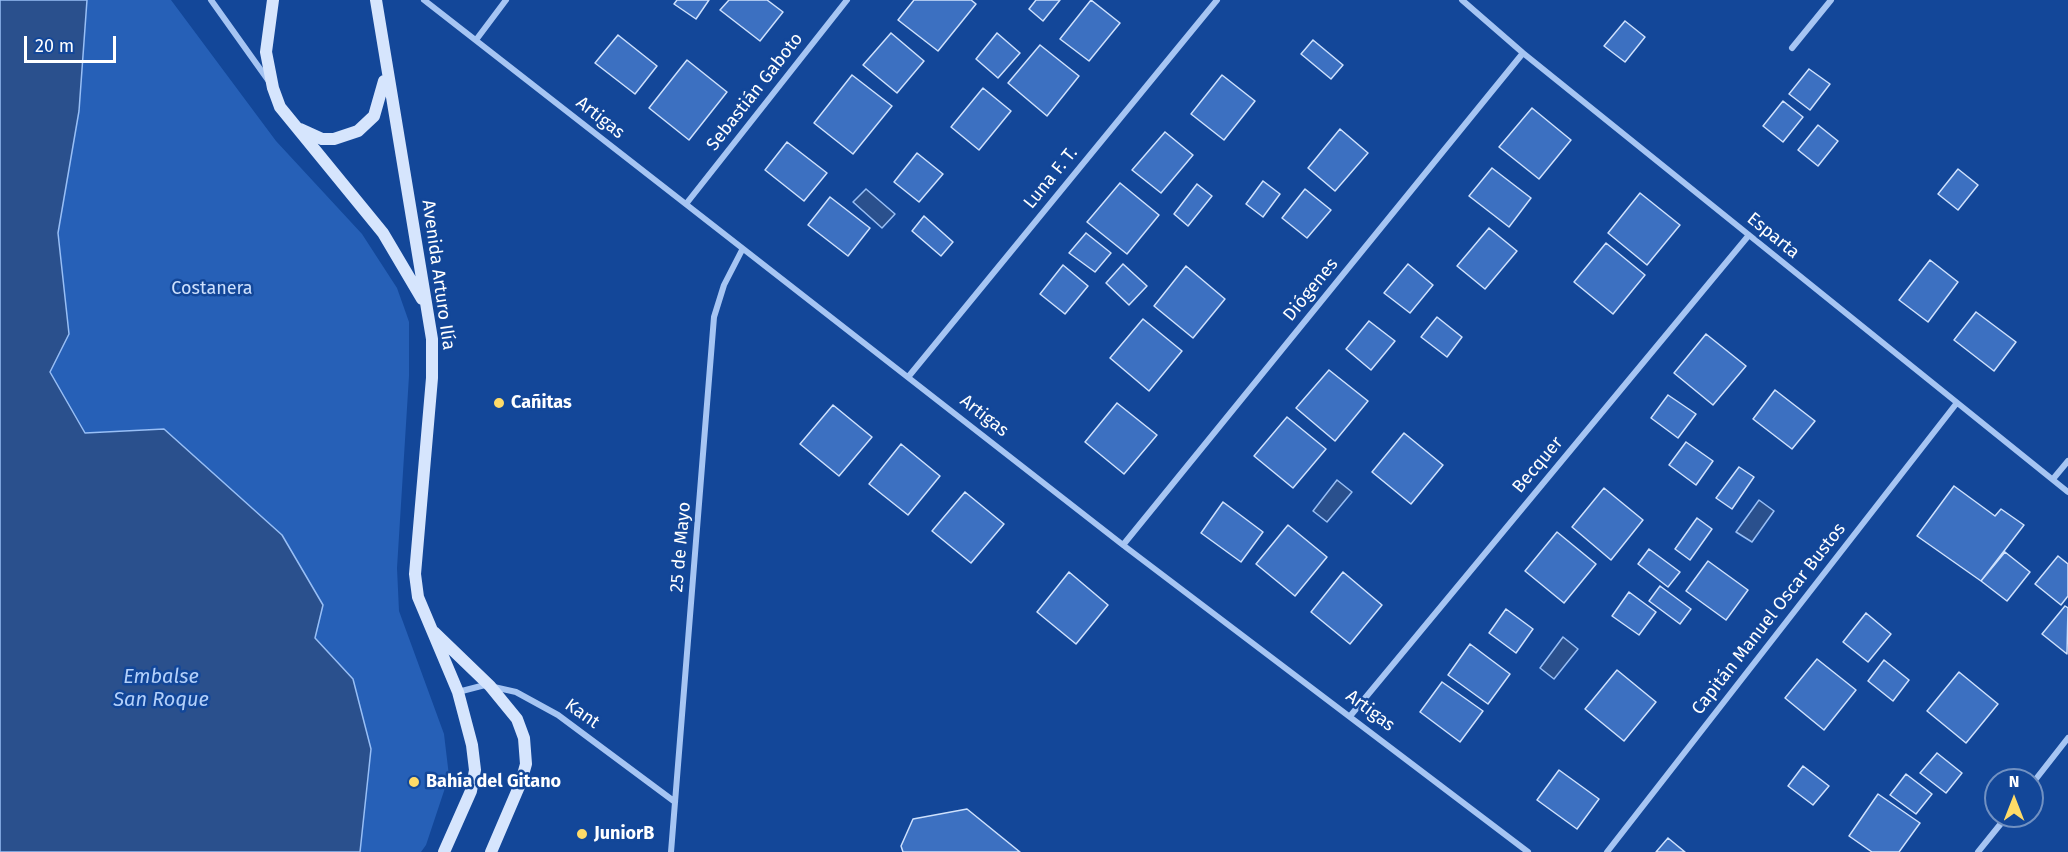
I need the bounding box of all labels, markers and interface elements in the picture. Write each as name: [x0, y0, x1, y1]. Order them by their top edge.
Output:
scale bar: [27, 24, 118, 62]
street label: Sebastián Gaboto: [702, 29, 808, 155]
text: 20 m: [35, 35, 74, 57]
street label: Artigas: [571, 92, 629, 144]
street label: Luna F. T.: [1020, 143, 1082, 213]
street label: Avenida Arturo Ilía: [417, 199, 459, 351]
street label: Esparta: [1742, 208, 1804, 264]
street label: Diógenes: [1279, 254, 1343, 326]
park label: Costanera: [171, 278, 253, 300]
street label: Artigas: [955, 390, 1013, 442]
place label: Cañitas: [511, 392, 572, 414]
marker: Cañitas: [492, 396, 506, 410]
street label: Becquer: [1508, 432, 1568, 498]
street label: 25 de Mayo: [666, 501, 696, 593]
street label: Capitán Manuel Oscar Bustos: [1687, 519, 1851, 719]
water label: Embalse San Roque: [113, 665, 209, 712]
street label: Artigas: [1341, 686, 1399, 736]
street label: Kant: [561, 694, 603, 734]
north arrow: [1984, 768, 2044, 828]
place label: Bahía del Gitano: [426, 771, 561, 793]
text: N: [2009, 772, 2019, 791]
marker: Bahía del Gitano: [407, 775, 421, 789]
place label: JuniorB: [594, 823, 654, 845]
marker: JuniorB: [575, 827, 589, 841]

